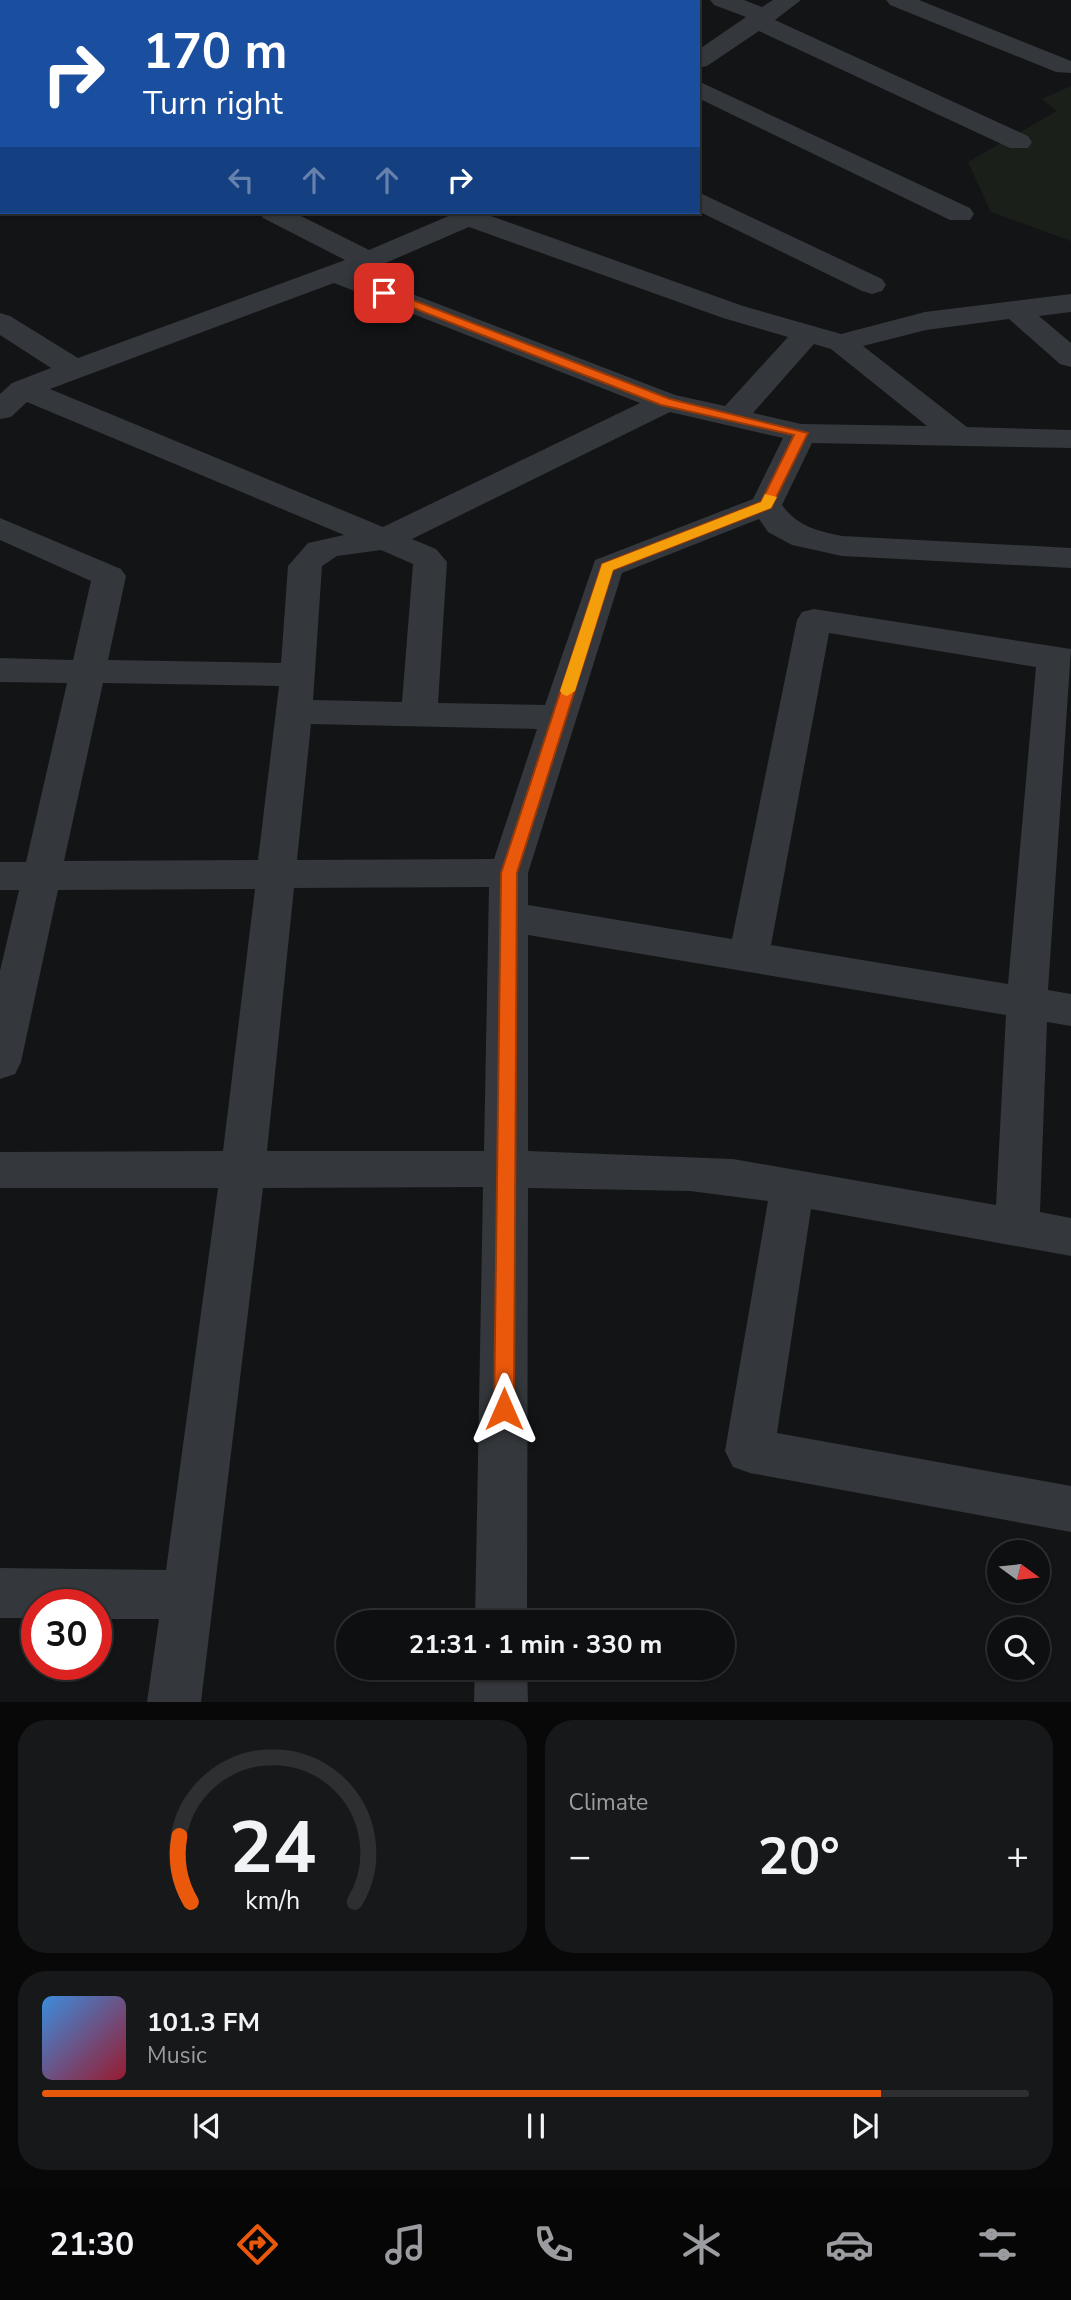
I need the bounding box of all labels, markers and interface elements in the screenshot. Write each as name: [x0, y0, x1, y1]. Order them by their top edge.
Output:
text: 170 m: [143, 18, 287, 85]
icon: right: [28, 28, 119, 119]
text: Turn right: [143, 82, 283, 125]
icon: left: [222, 161, 260, 199]
icon: ahead: [295, 161, 333, 199]
icon: ahead: [368, 161, 406, 199]
icon: right: [441, 161, 479, 199]
pin: [354, 263, 414, 323]
icon: arrive: [365, 274, 403, 312]
position arrow: [467, 1372, 541, 1446]
north arrow: [987, 1540, 1050, 1603]
map controls: [987, 1540, 1050, 1680]
speed limit sign: 30: [21, 1589, 112, 1680]
button: search: [987, 1617, 1050, 1680]
text: 21:31 · 1 min · 330 m: [409, 1627, 662, 1662]
text: Climate: [569, 1787, 648, 1818]
text: 24: [229, 1799, 316, 1899]
text: 20°: [758, 1821, 840, 1892]
text: −: [569, 1831, 591, 1882]
text: +: [1006, 1831, 1029, 1882]
text: km/h: [245, 1884, 300, 1918]
text: 101.3 FM: [147, 2005, 260, 2040]
text: Music: [147, 2040, 207, 2071]
icon: previous: [188, 2107, 226, 2145]
icon: pause: [517, 2107, 555, 2145]
icon: next: [846, 2107, 884, 2145]
icon: directions: [233, 2220, 282, 2269]
icon: music: [381, 2220, 430, 2269]
icon: phone: [529, 2220, 578, 2269]
icon: climate: [677, 2220, 726, 2269]
icon: car: [825, 2220, 874, 2269]
icon: filters: [973, 2220, 1022, 2269]
text: 21:30: [49, 2223, 134, 2266]

